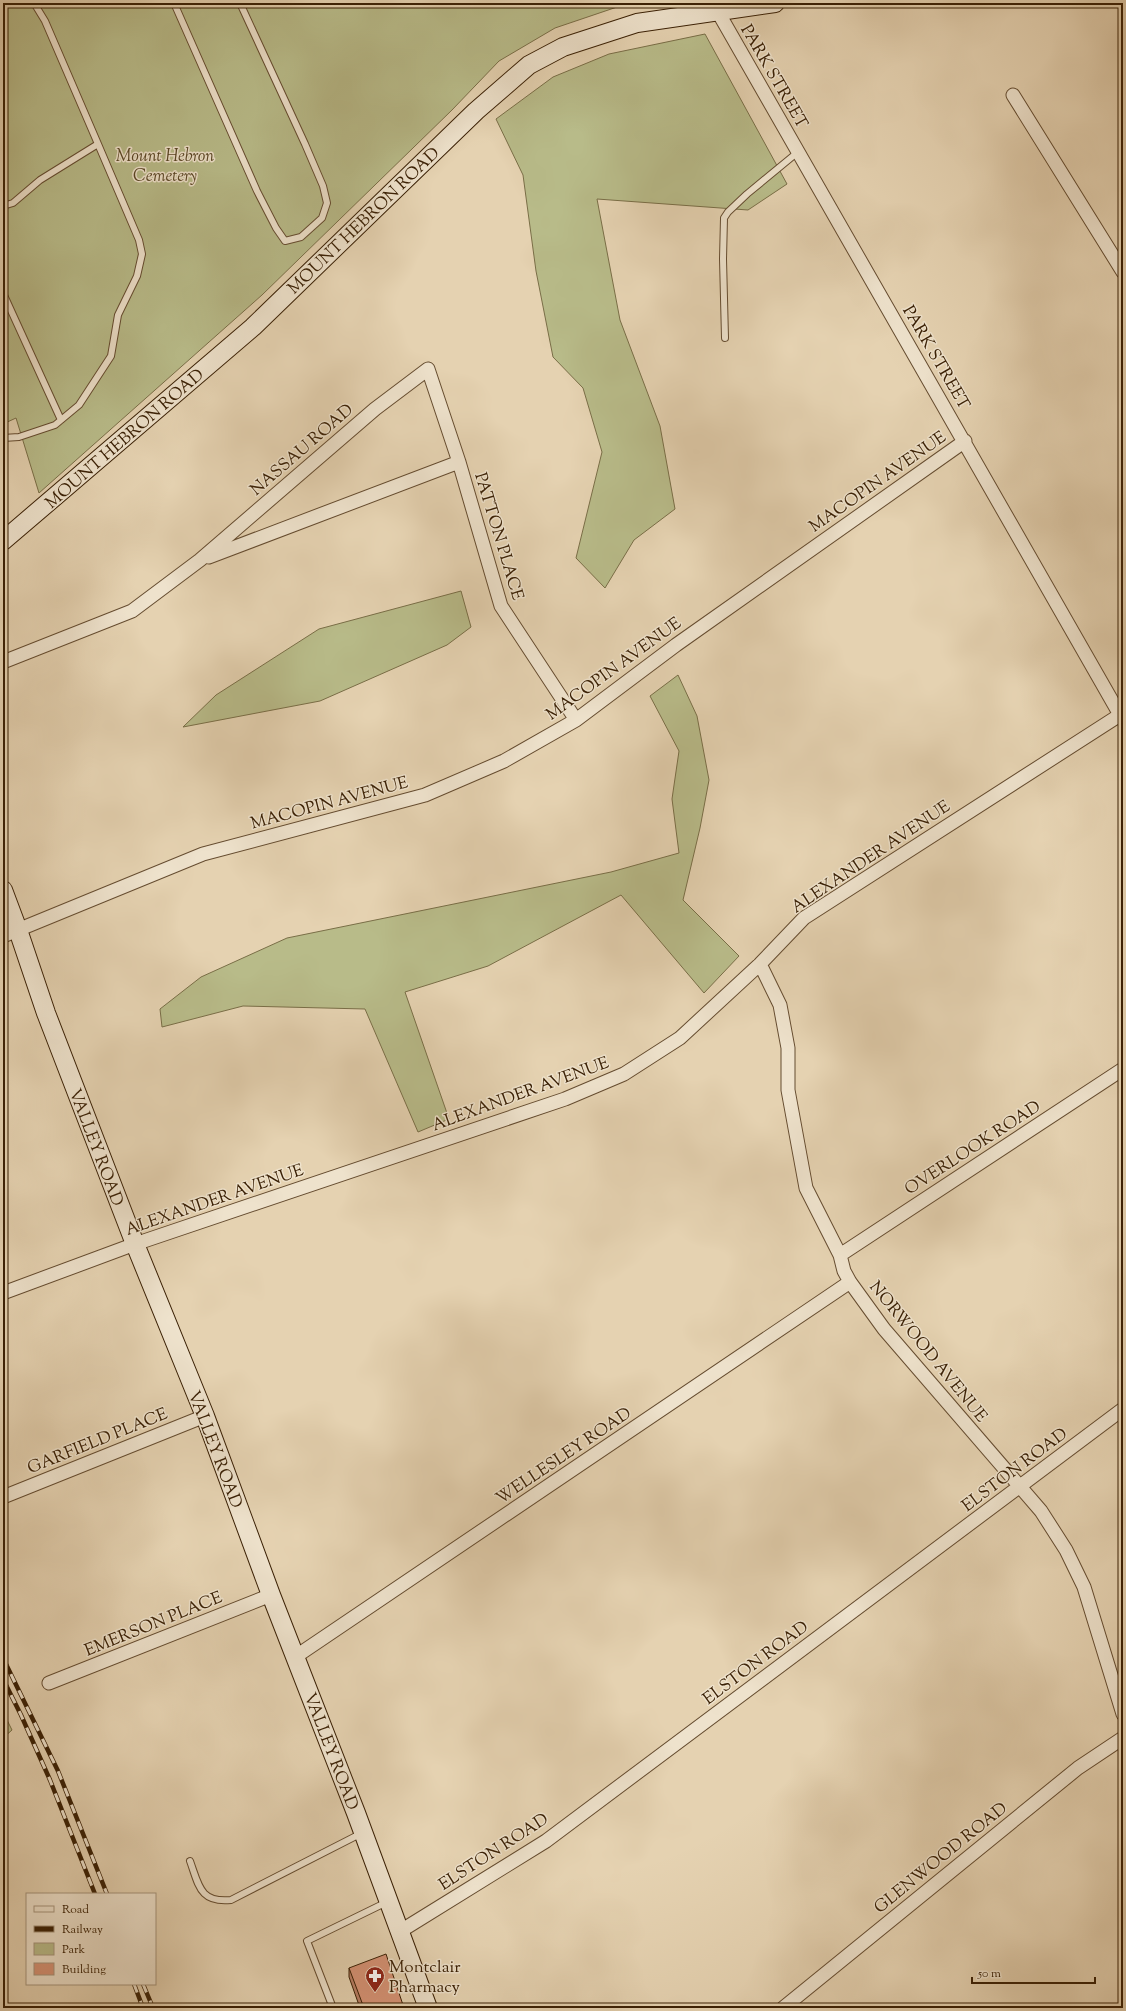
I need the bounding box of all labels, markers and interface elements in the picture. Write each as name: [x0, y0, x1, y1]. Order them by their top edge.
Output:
street label: PARK STREET: [734, 20, 813, 134]
street label: MOUNT HEBRON ROAD: [283, 142, 446, 301]
park label: Mount Hebron Cemetery: [116, 145, 214, 189]
street label: PARK STREET: [896, 301, 975, 415]
street label: MOUNT HEBRON ROAD: [41, 364, 210, 515]
street label: NASSAU ROAD: [246, 399, 359, 502]
street label: MACOPIN AVENUE: [805, 426, 951, 539]
street label: PATTON PLACE: [467, 470, 529, 603]
street label: MACOPIN AVENUE: [541, 612, 687, 727]
street label: MACOPIN AVENUE: [248, 771, 411, 837]
street label: ALEXANDER AVENUE: [787, 795, 955, 920]
street label: ALEXANDER AVENUE: [429, 1052, 613, 1138]
street label: VALLEY ROAD: [62, 1085, 129, 1210]
street label: OVERLOOK ROAD: [900, 1096, 1046, 1202]
street label: ALEXANDER AVENUE: [122, 1159, 307, 1243]
street label: NORWOOD AVENUE: [863, 1276, 992, 1428]
street label: VALLEY ROAD: [181, 1387, 248, 1512]
street label: WELLESLEY ROAD: [492, 1402, 637, 1511]
street label: GARFIELD PLACE: [24, 1403, 171, 1481]
street label: ELSTON ROAD: [957, 1423, 1073, 1518]
street label: EMERSON PLACE: [81, 1586, 226, 1663]
street label: ELSTON ROAD: [698, 1616, 814, 1711]
street label: VALLEY ROAD: [297, 1689, 364, 1814]
street label: GLENWOOD ROAD: [870, 1797, 1013, 1920]
street label: ELSTON ROAD: [434, 1808, 554, 1897]
legend: [26, 1893, 156, 1985]
text: Road: [62, 1901, 89, 1919]
text: Railway: [62, 1921, 103, 1939]
text: Park: [62, 1941, 85, 1959]
place label: Montclair Pharmacy: [389, 1956, 461, 2000]
scale bar: [972, 1959, 1095, 1985]
text: Building: [62, 1961, 106, 1979]
pharmacy icon: Montclair Pharmacy: [364, 1965, 386, 1993]
text: 50 m: [977, 1965, 1001, 1983]

